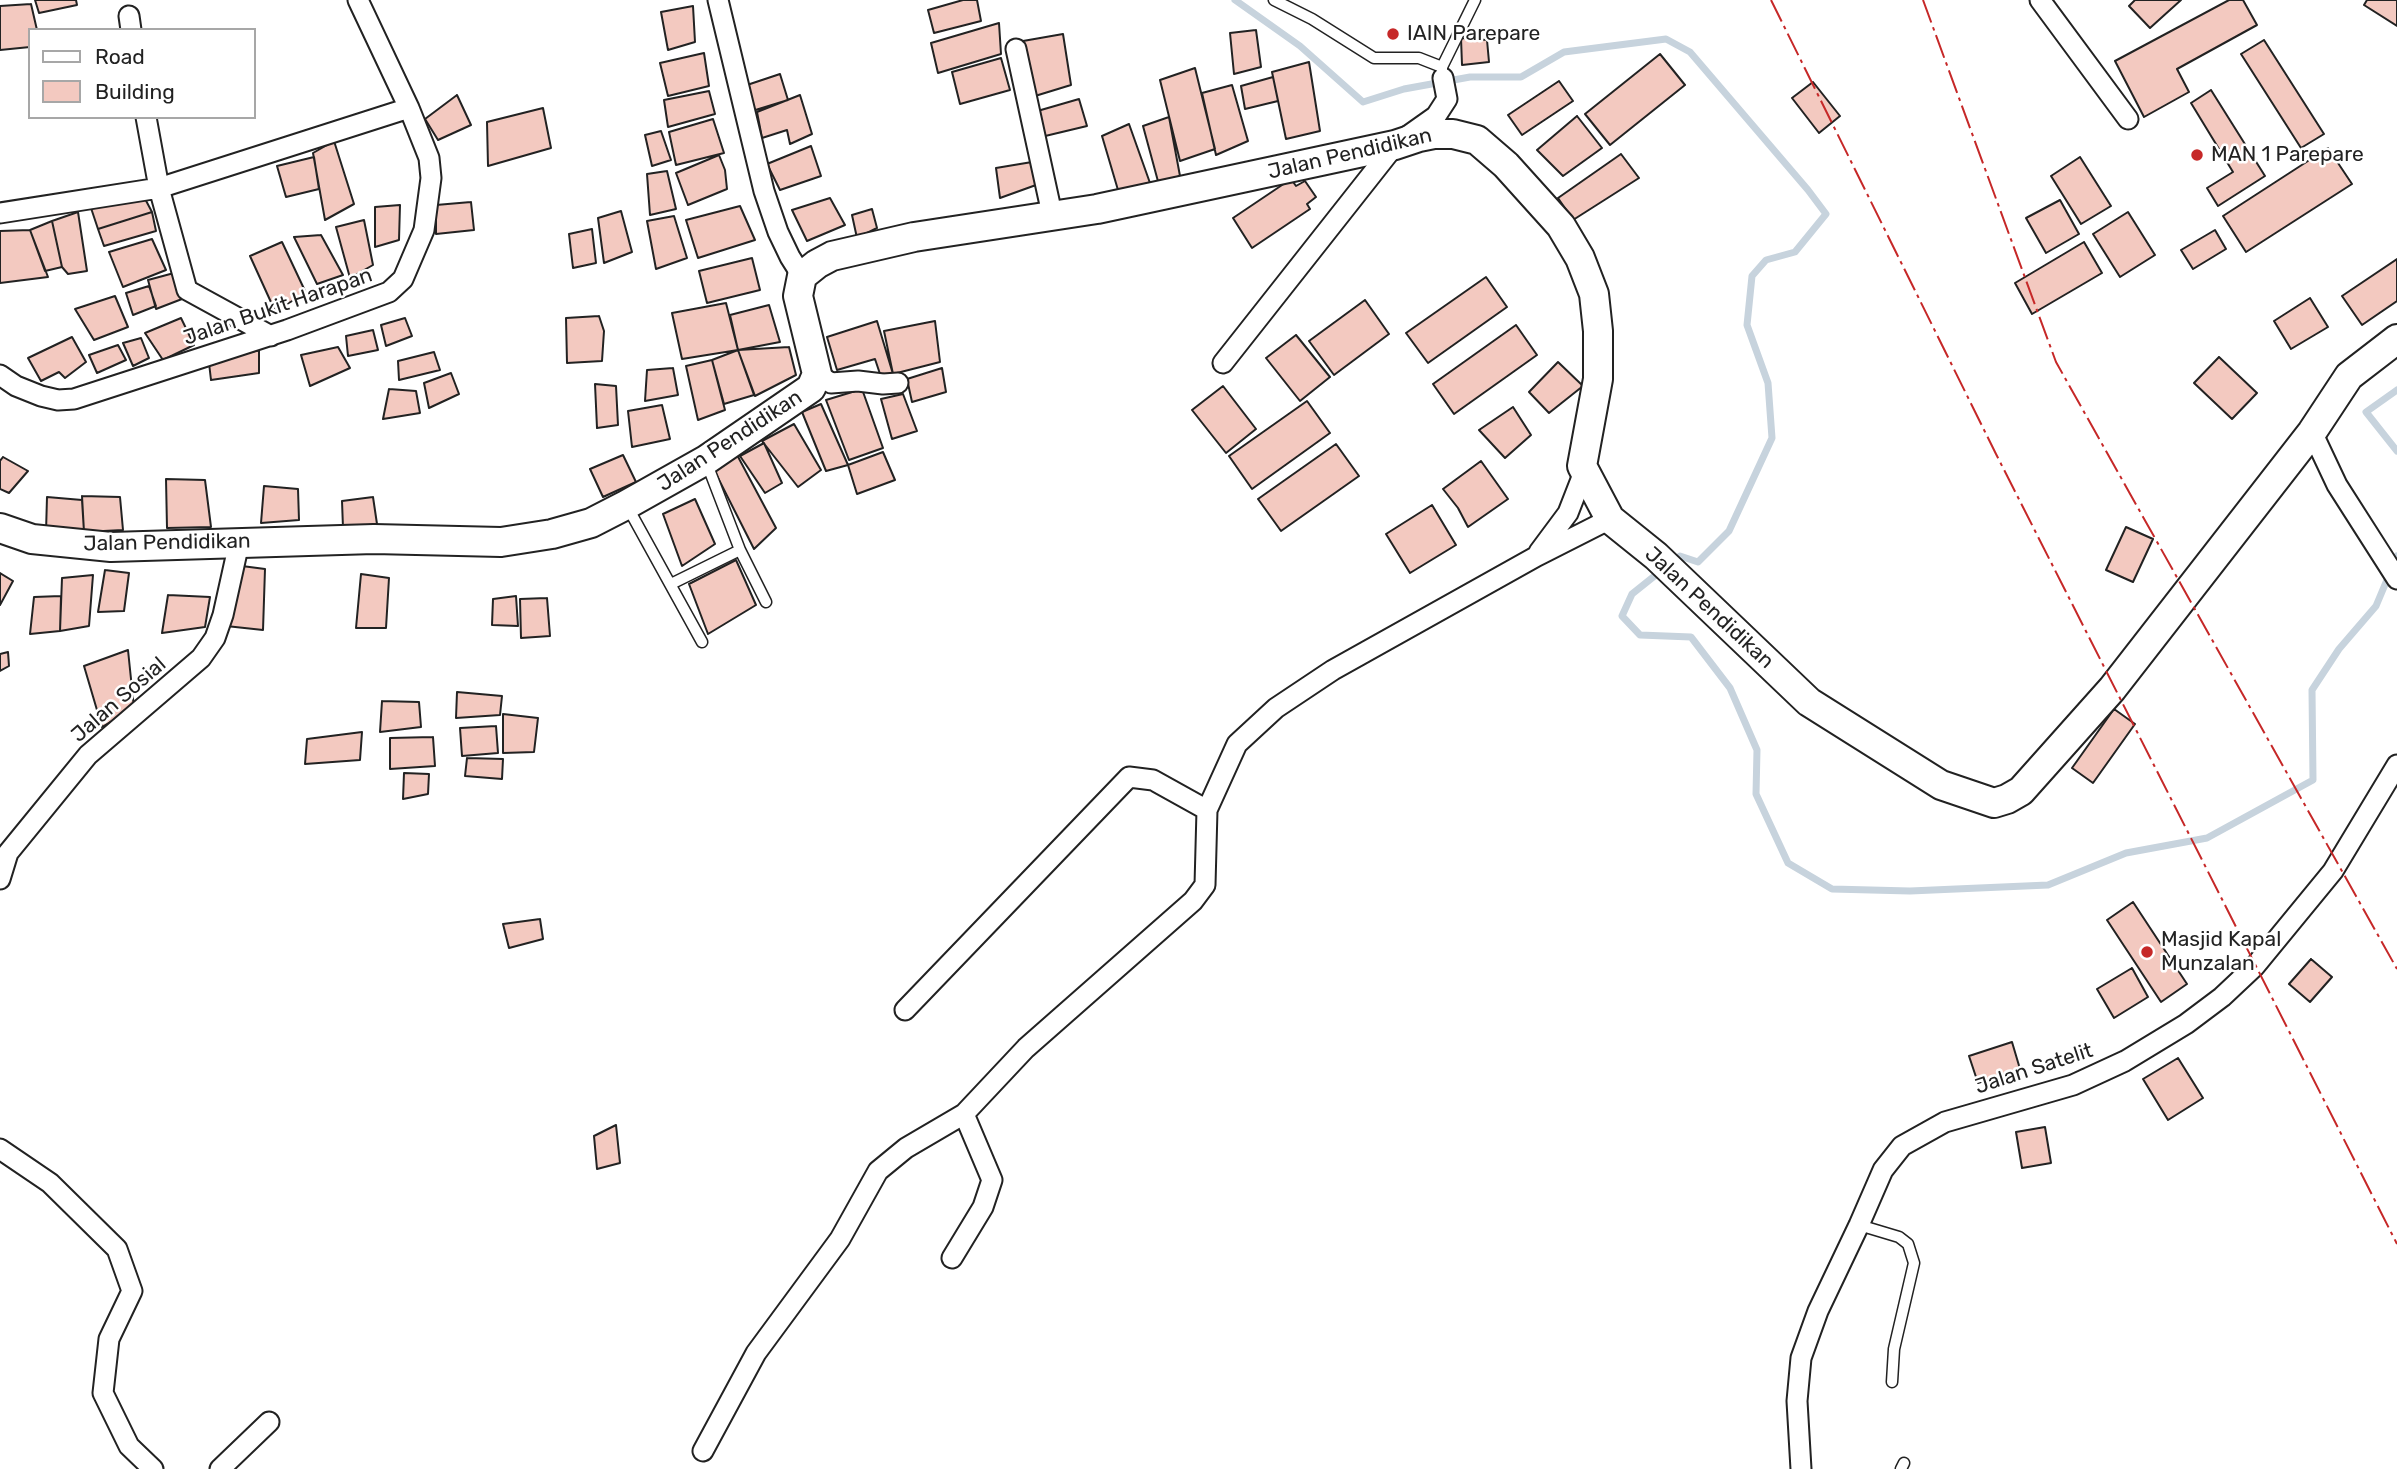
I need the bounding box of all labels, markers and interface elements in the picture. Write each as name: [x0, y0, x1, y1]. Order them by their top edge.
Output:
place label: IAIN Parepare: [1407, 21, 1540, 47]
marker: IAIN Parepare: [1385, 26, 1401, 42]
legend: [28, 28, 256, 119]
text: Road: [95, 44, 145, 69]
text: Building: [95, 79, 175, 104]
street label: Jalan Pendidikan: [1266, 123, 1434, 185]
place label: MAN 1 Parepare: [2211, 142, 2364, 168]
marker: MAN 1 Parepare: [2189, 147, 2205, 163]
street label: Jalan Bukit Harapan: [180, 263, 376, 351]
street label: Jalan Pendidikan: [653, 385, 807, 497]
street label: Jalan Pendidikan: [83, 529, 251, 557]
street label: Jalan Pendidikan: [1639, 542, 1779, 674]
street label: Jalan Sosial: [67, 652, 171, 748]
place label: Masjid Kapal Munzalan: [2161, 927, 2281, 977]
marker: Masjid Kapal Munzalan: [2139, 944, 2155, 960]
street label: Jalan Satelit: [1972, 1038, 2096, 1100]

